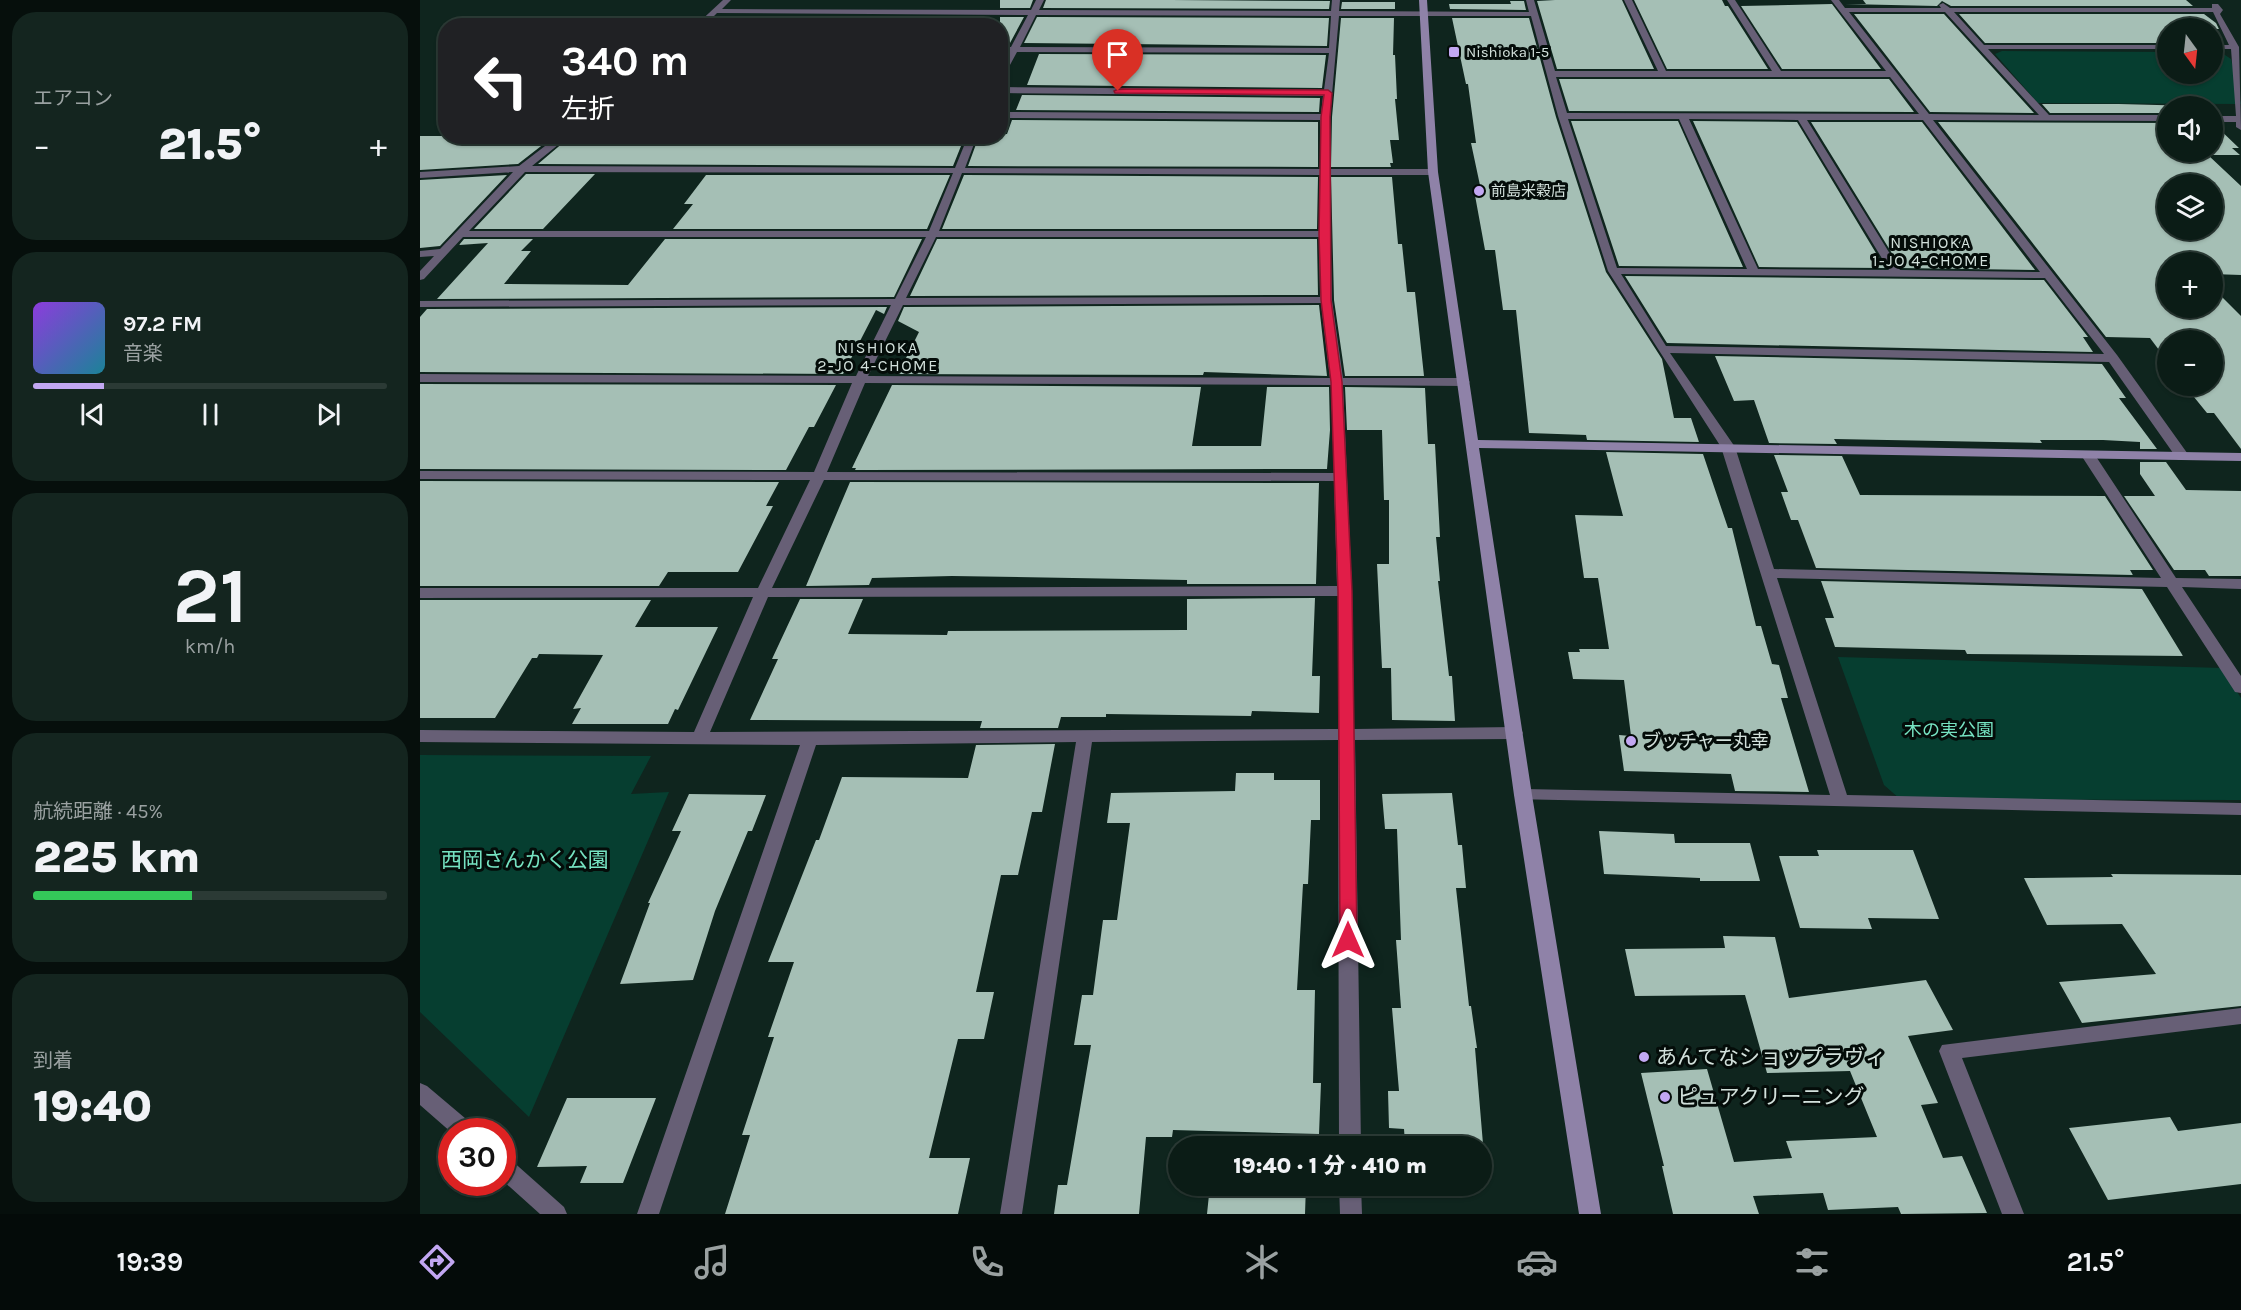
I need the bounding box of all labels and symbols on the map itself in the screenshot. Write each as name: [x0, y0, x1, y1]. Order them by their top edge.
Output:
north arrow: [2157, 18, 2223, 84]
pin: [1092, 29, 1143, 91]
place label: Nishioka 1-5: [1466, 43, 1549, 61]
marker: Nishioka 1-5: [1447, 45, 1461, 59]
place label: 前島米穀店: [1491, 182, 1566, 200]
marker: 前島米穀店: [1472, 184, 1486, 198]
district label: NISHIOKA 1-JO 4-CHOME: [1872, 233, 1990, 270]
district label: NISHIOKA 2-JO 4-CHOME: [817, 338, 939, 375]
park label: 木の実公園: [1904, 719, 1994, 741]
place label: ブッチャー丸幸: [1643, 730, 1769, 752]
marker: ブッチャー丸幸: [1624, 734, 1638, 748]
park label: 西岡さんかく公園: [441, 848, 609, 872]
position arrow: [1316, 908, 1380, 972]
place label: あんてなショップラヴィ: [1656, 1045, 1886, 1069]
marker: あんてなショップラヴィ: [1637, 1050, 1651, 1064]
place label: ピュアクリーニング: [1677, 1085, 1865, 1109]
marker: ピュアクリーニング: [1658, 1090, 1672, 1104]
speed limit sign: 30: [438, 1118, 516, 1196]

